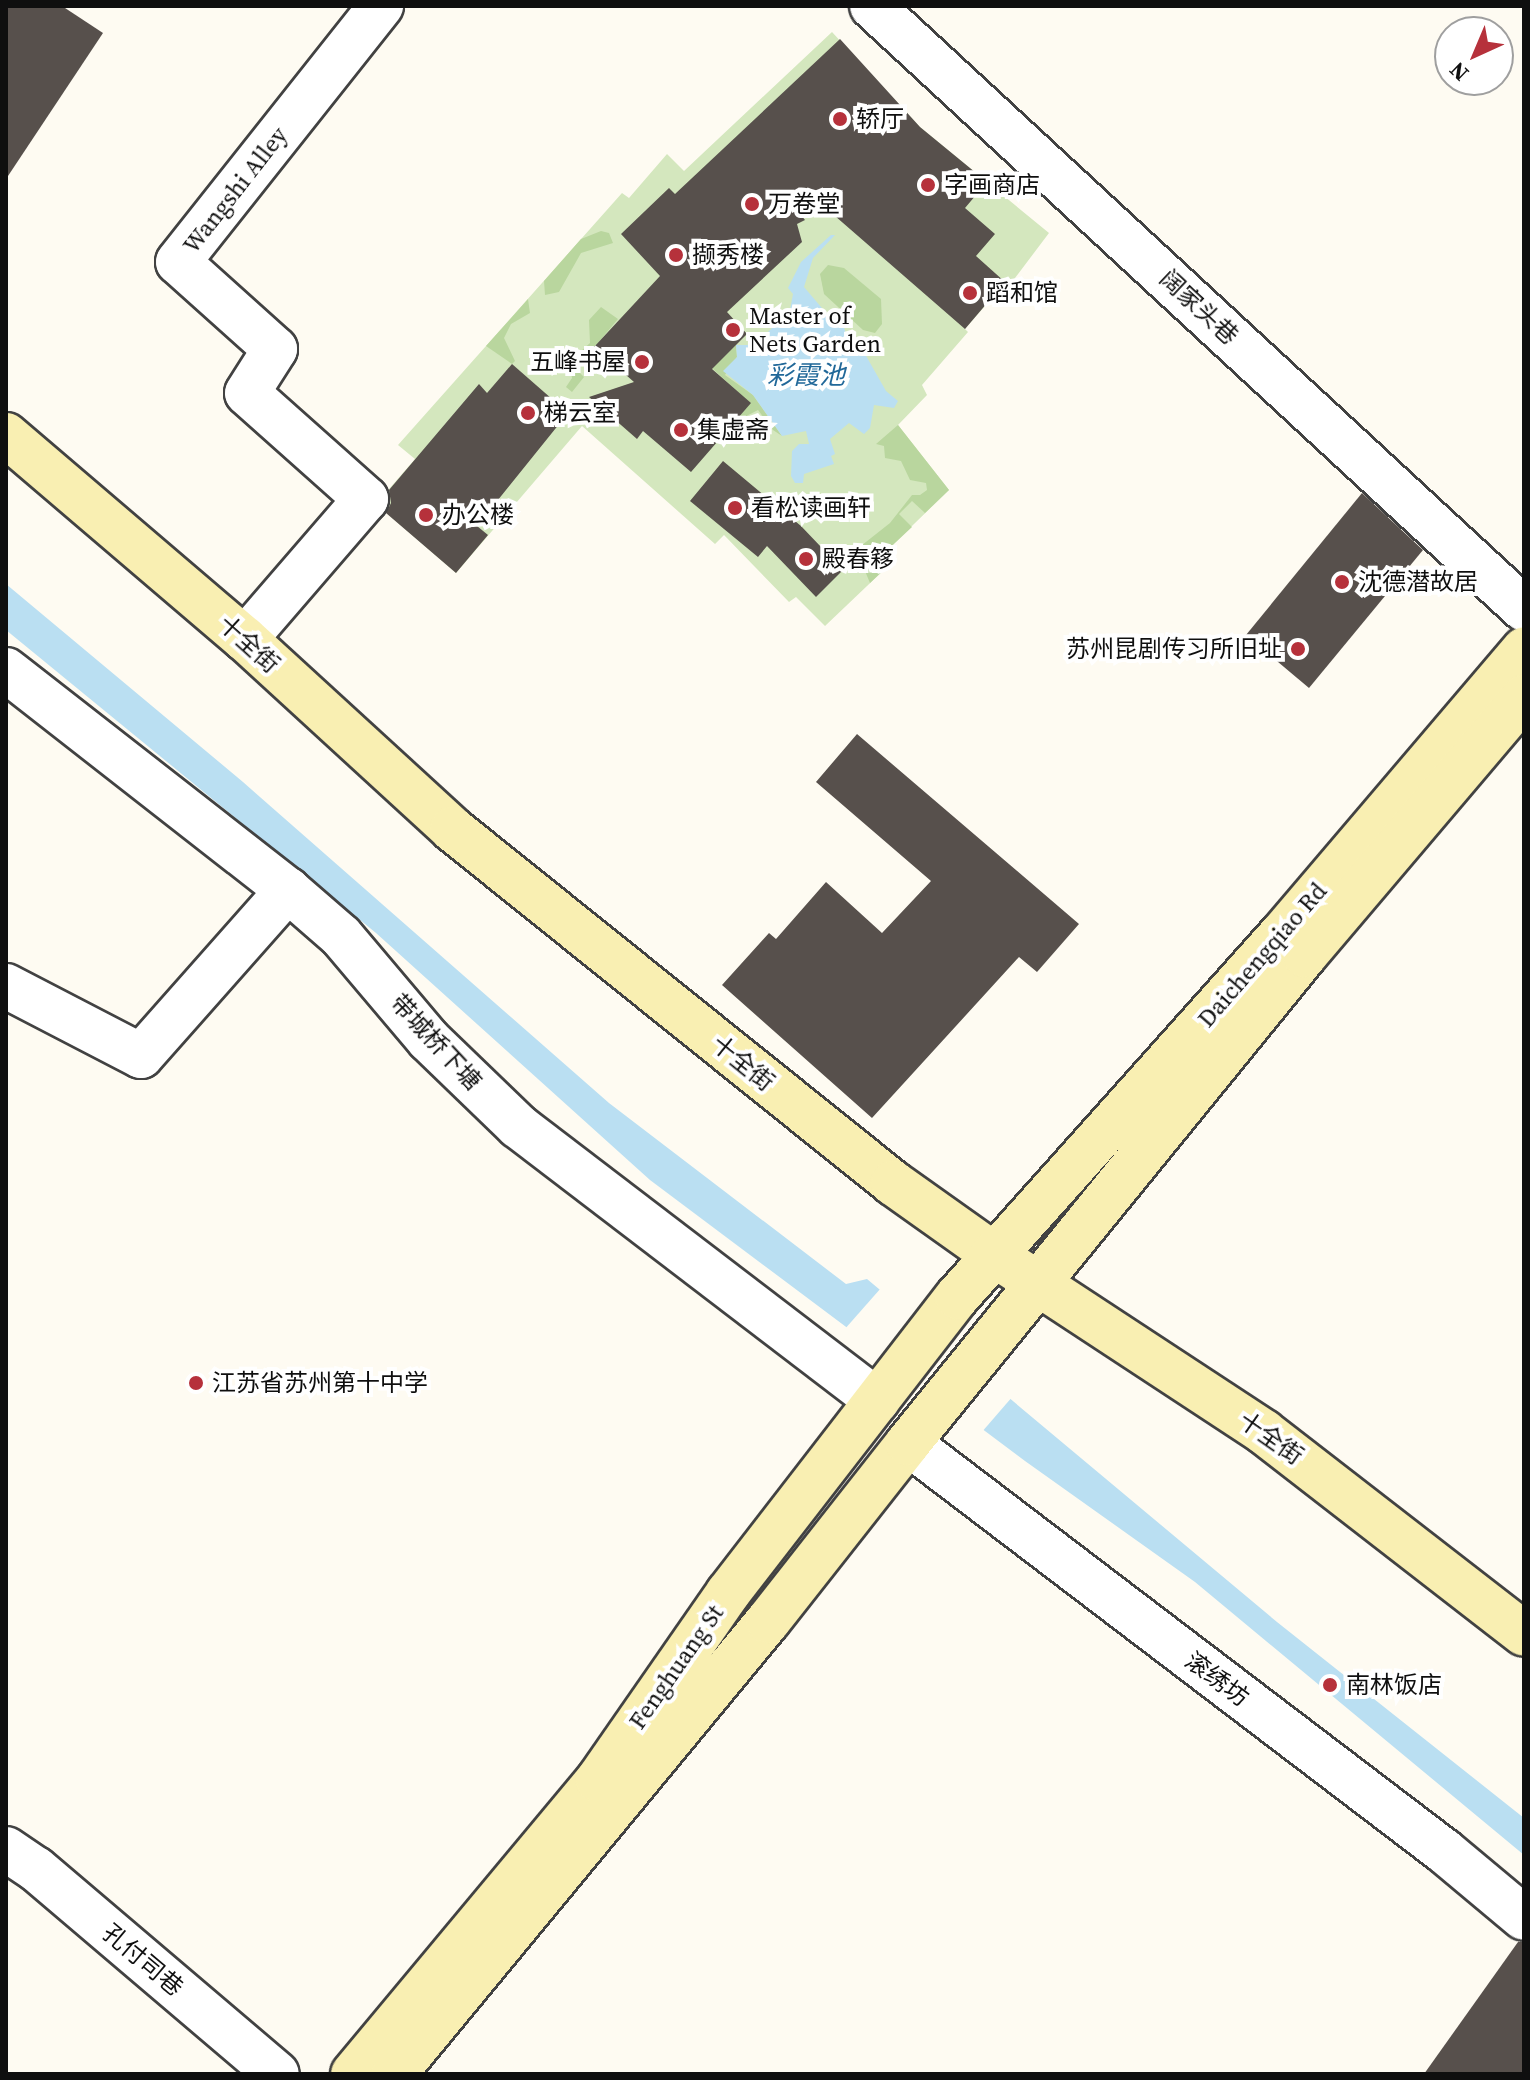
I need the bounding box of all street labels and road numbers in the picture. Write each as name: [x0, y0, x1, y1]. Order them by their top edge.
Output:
street label: Wangshi Alley: [177, 121, 293, 259]
street label: 阔家头巷: [1154, 264, 1244, 350]
street label: 十全街: [213, 609, 285, 679]
street label: Daichengqiao Rd: [1192, 877, 1332, 1033]
street label: 带城桥下塘: [385, 988, 487, 1096]
street label: 十全街: [706, 1029, 780, 1097]
street label: 十全街: [1233, 1406, 1309, 1470]
street label: Fenghuang St: [623, 1599, 729, 1735]
street label: 滚绣坊: [1180, 1646, 1254, 1712]
street label: 孔付司巷: [97, 1918, 189, 2002]

